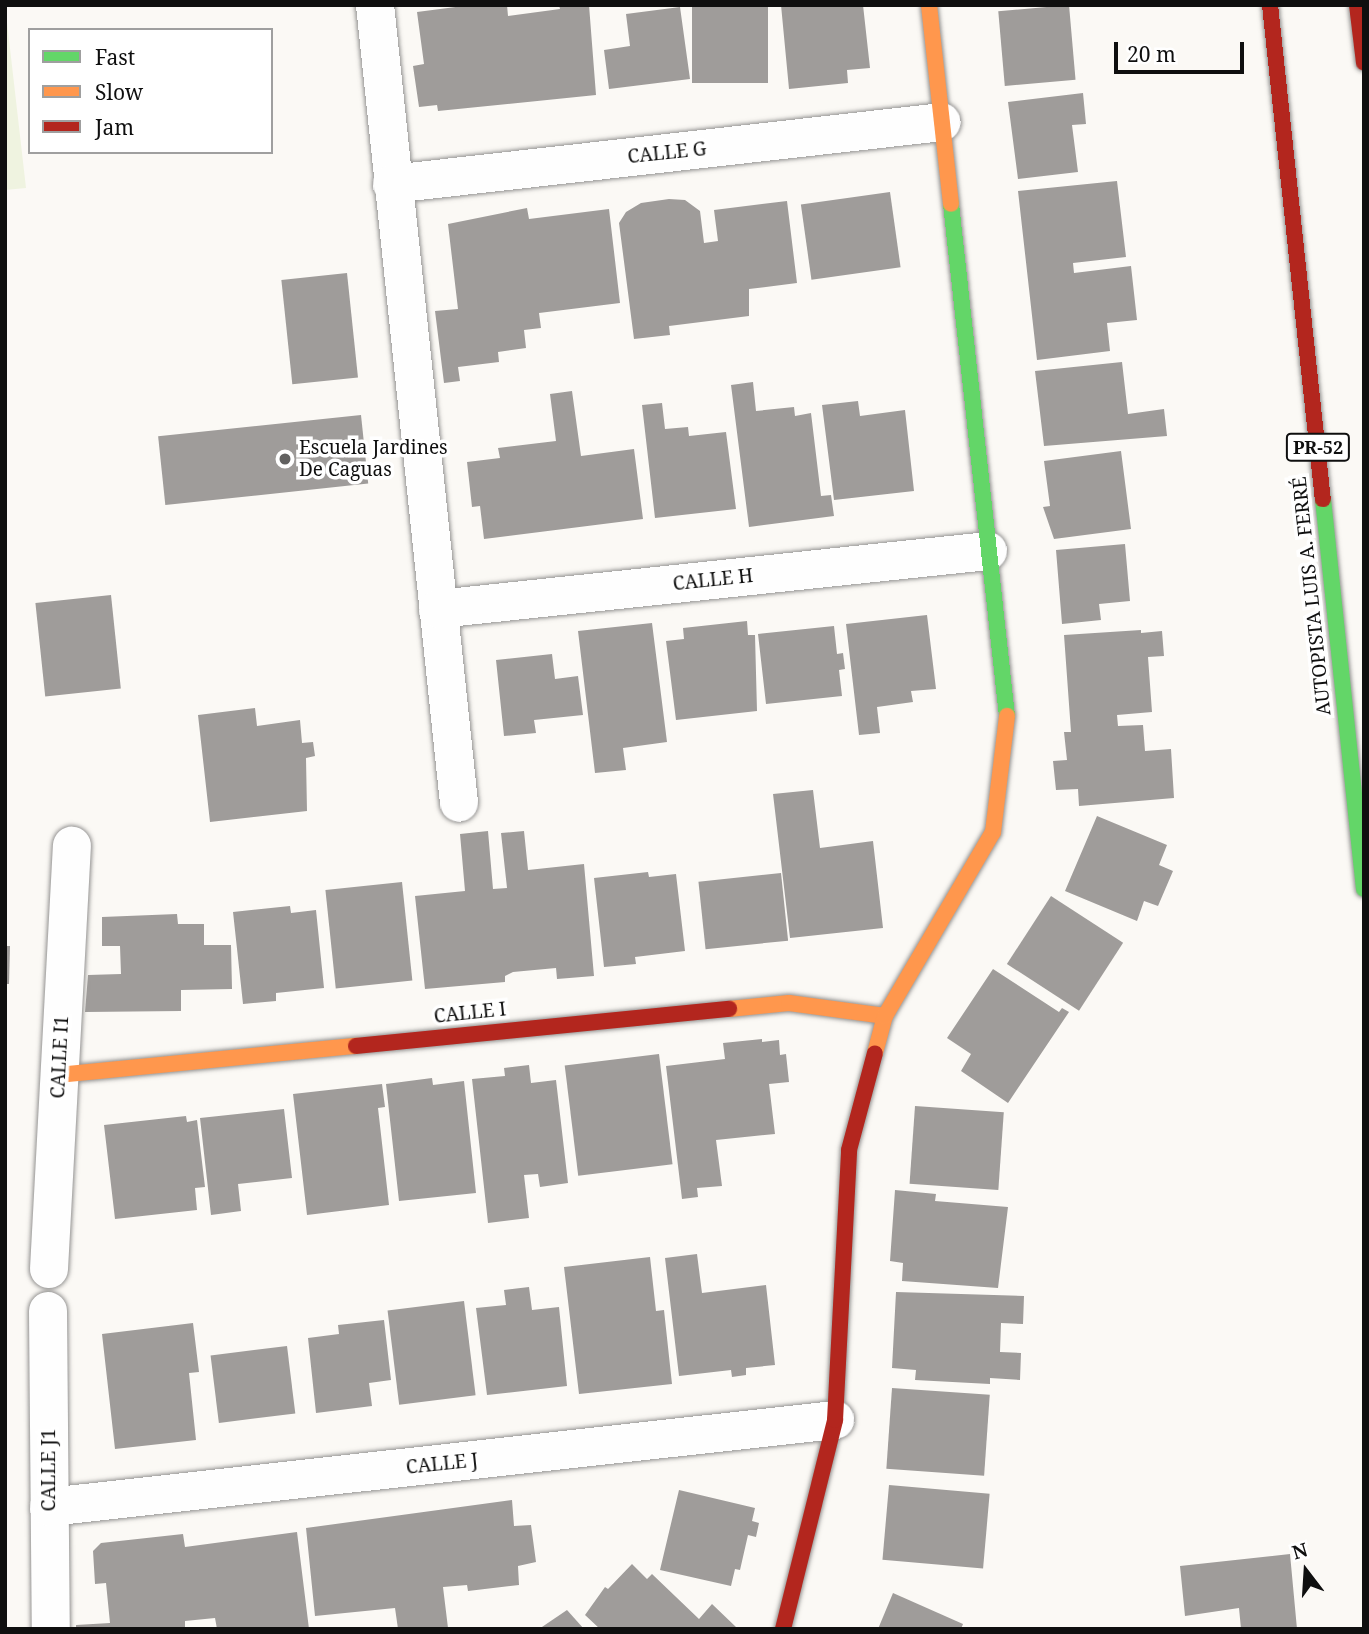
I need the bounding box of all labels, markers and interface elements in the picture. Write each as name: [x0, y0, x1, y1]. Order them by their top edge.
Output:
legend: [28, 28, 273, 154]
scale bar: [1117, 28, 1246, 72]
text: 20 m: [1127, 40, 1176, 68]
text: Fast: [95, 43, 135, 71]
text: Slow: [95, 78, 143, 106]
text: Jam: [95, 113, 134, 141]
street label: CALLE G: [626, 138, 708, 168]
road number: PR-52: [1285, 432, 1351, 462]
place label: Escuela Jardines De Caguas: [299, 437, 448, 481]
marker: Escuela Jardines De Caguas: [277, 451, 293, 467]
street label: AUTOPISTA LUIS A. FERRÉ: [1288, 476, 1336, 716]
street label: CALLE H: [672, 564, 754, 596]
street label: CALLE I: [433, 998, 507, 1028]
street label: CALLE I1: [46, 1015, 74, 1099]
street label: CALLE J1: [38, 1429, 60, 1511]
street label: CALLE J: [405, 1449, 479, 1479]
north arrow: [1271, 1536, 1341, 1606]
text: N: [1289, 1536, 1311, 1566]

